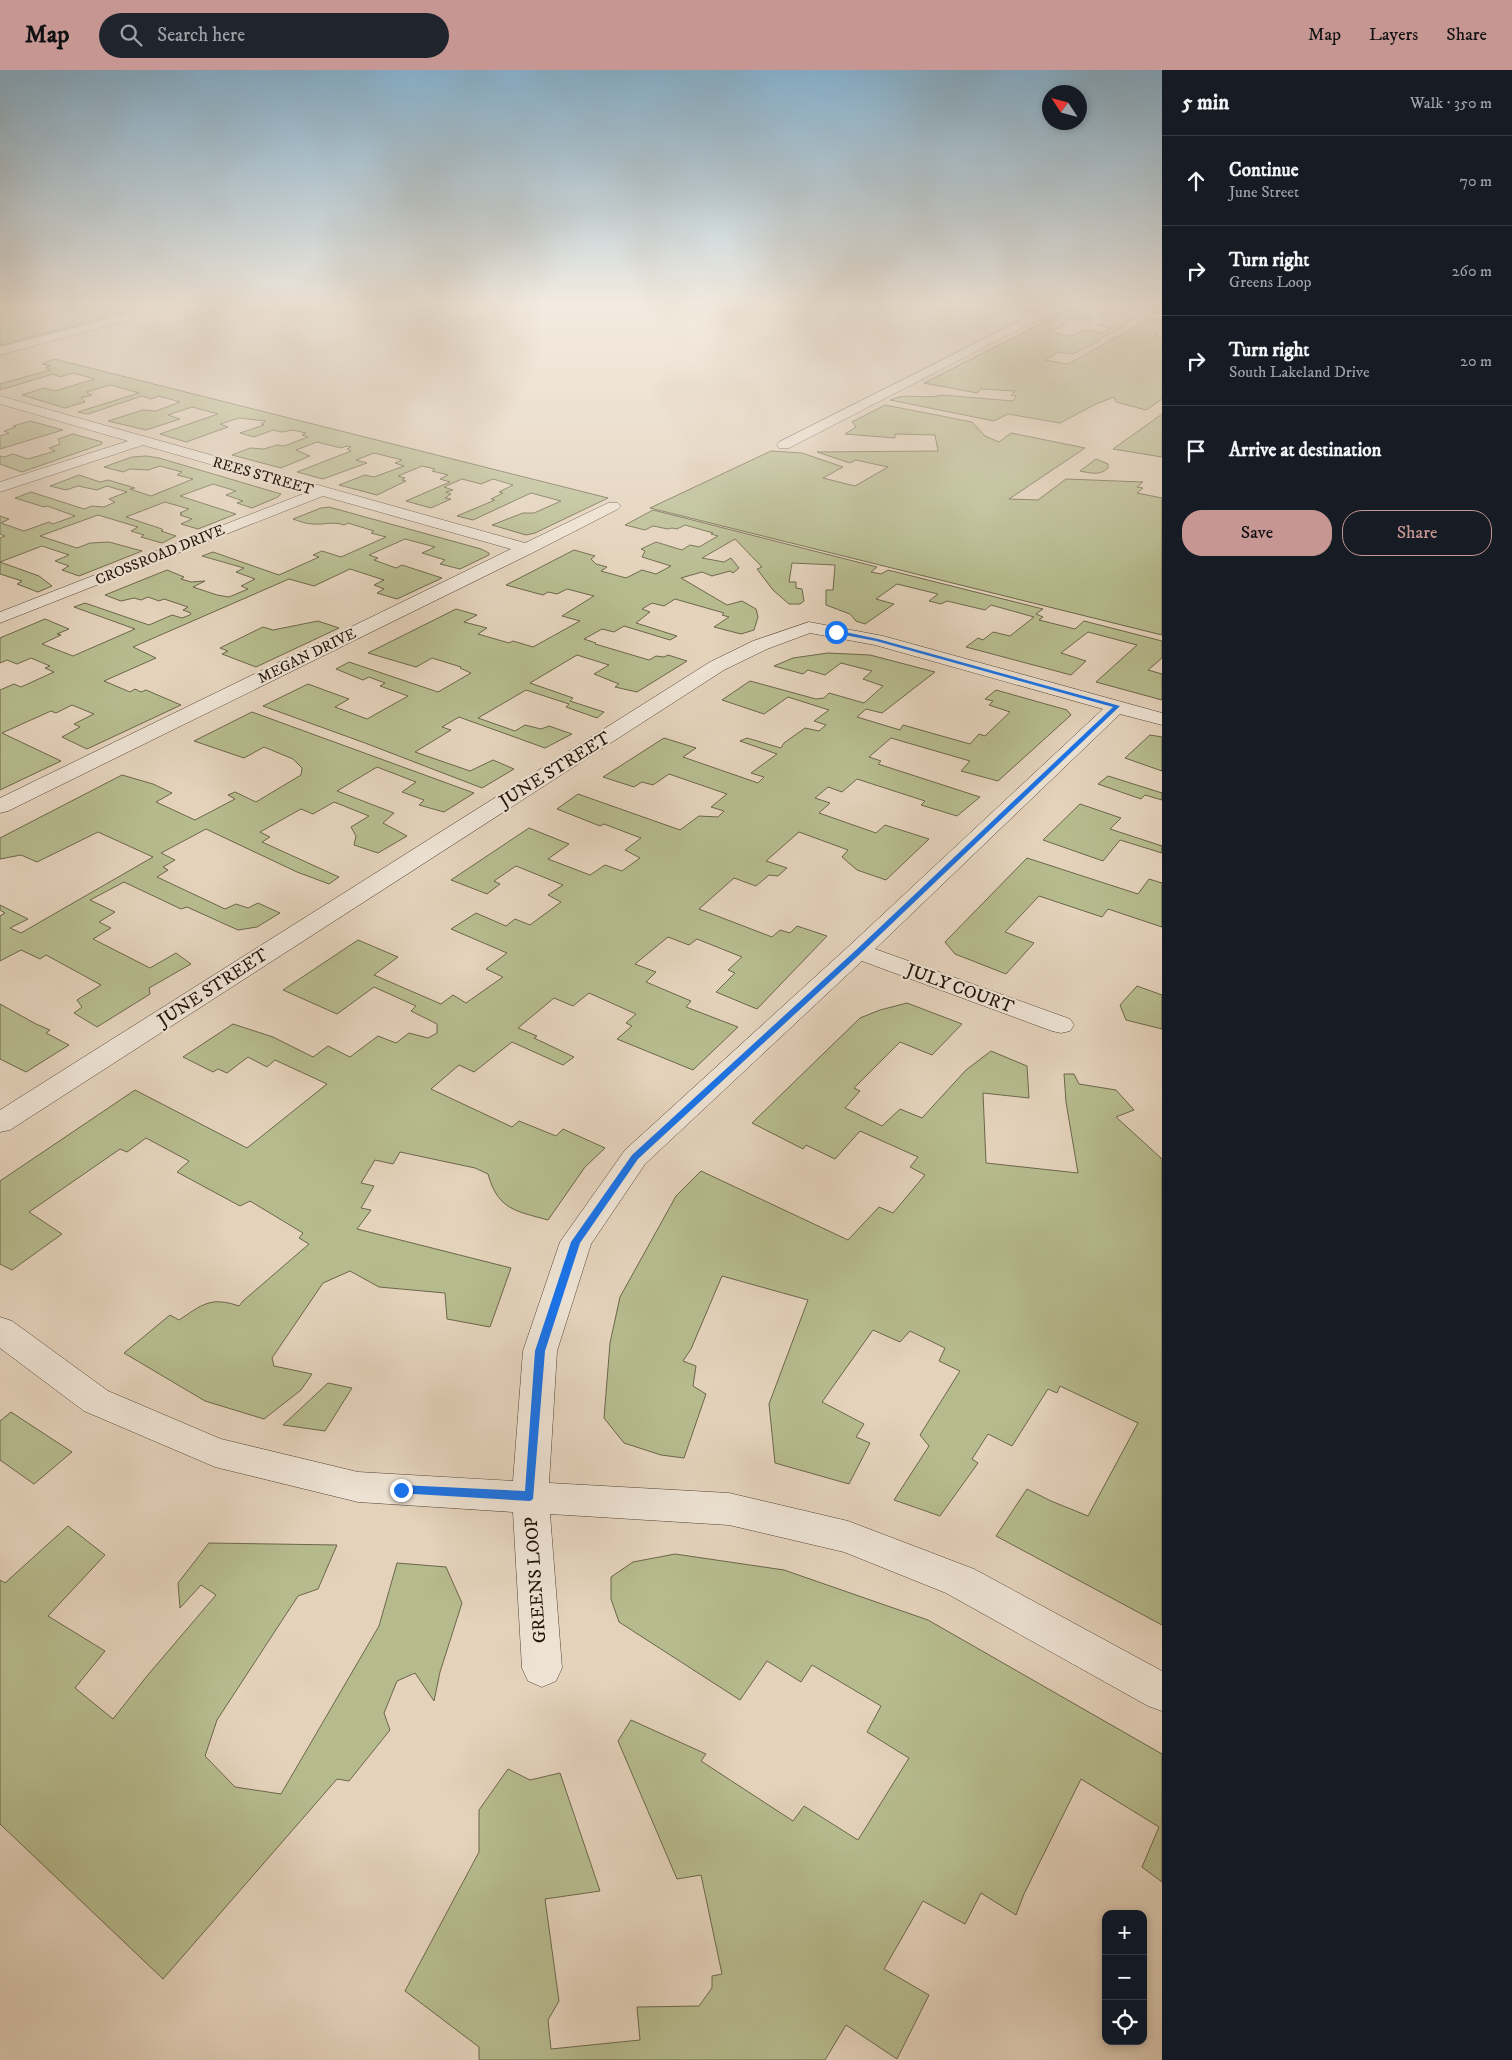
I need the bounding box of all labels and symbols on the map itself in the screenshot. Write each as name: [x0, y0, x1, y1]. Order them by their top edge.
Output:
north arrow: [1042, 85, 1087, 130]
street label: REES STREET: [210, 453, 316, 500]
street label: CROSSROAD DRIVE: [93, 520, 228, 590]
route start: [825, 621, 848, 644]
street label: MEGAN DRIVE: [255, 624, 360, 688]
street label: JUNE STREET: [494, 727, 615, 814]
street label: JUNE STREET: [152, 944, 272, 1033]
street label: JULY COURT: [901, 959, 1017, 1019]
route end: [390, 1479, 413, 1502]
street label: GREENS LOOP: [521, 1516, 551, 1644]

